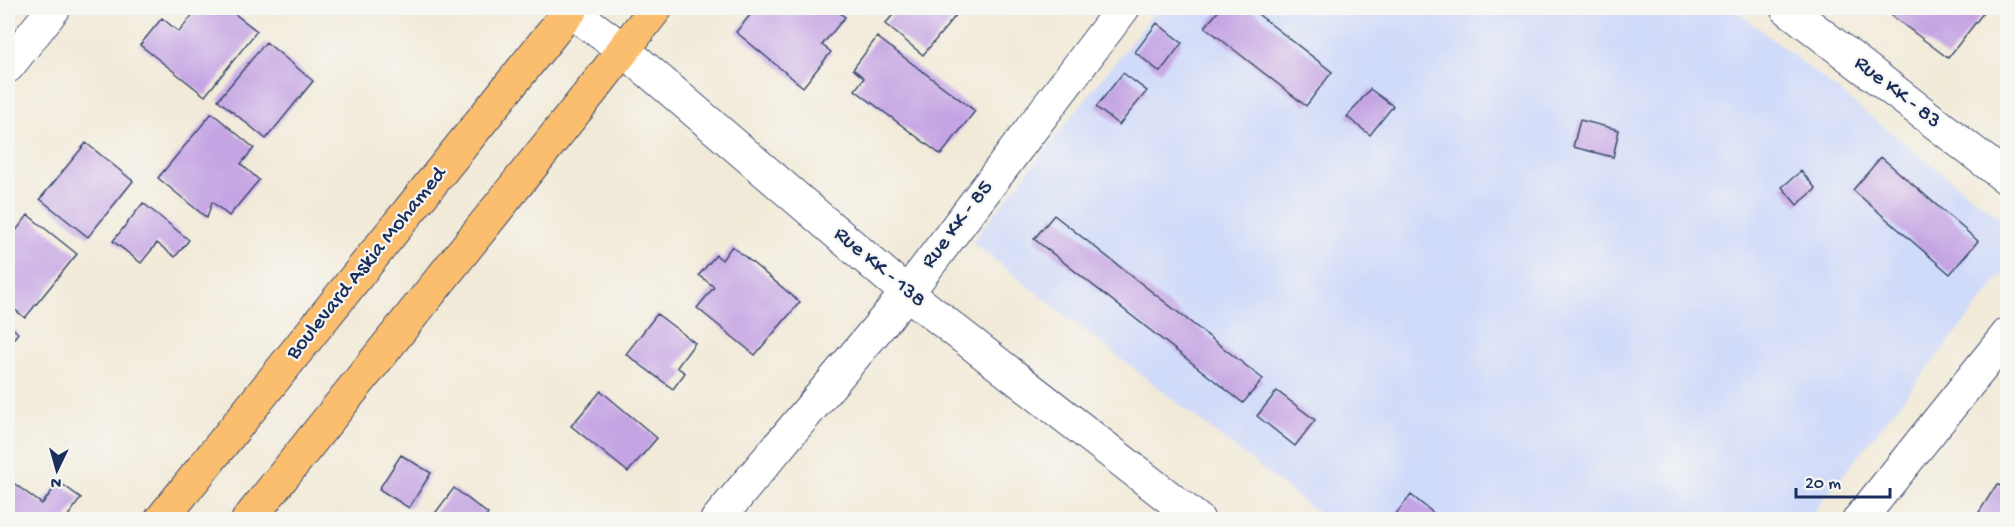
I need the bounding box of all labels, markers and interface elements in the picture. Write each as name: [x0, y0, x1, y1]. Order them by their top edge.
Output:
street label: Rue KK - 83: [1848, 51, 1946, 135]
street label: Boulevard Askia Mohamed: [281, 161, 454, 366]
street label: Rue KK - 85: [916, 176, 1000, 274]
street label: Rue KK - 138: [828, 222, 930, 314]
north arrow: [27, 440, 87, 500]
scale bar: [1796, 461, 1890, 499]
text: N: [49, 471, 62, 491]
text: 20 m: [1805, 474, 1841, 495]

